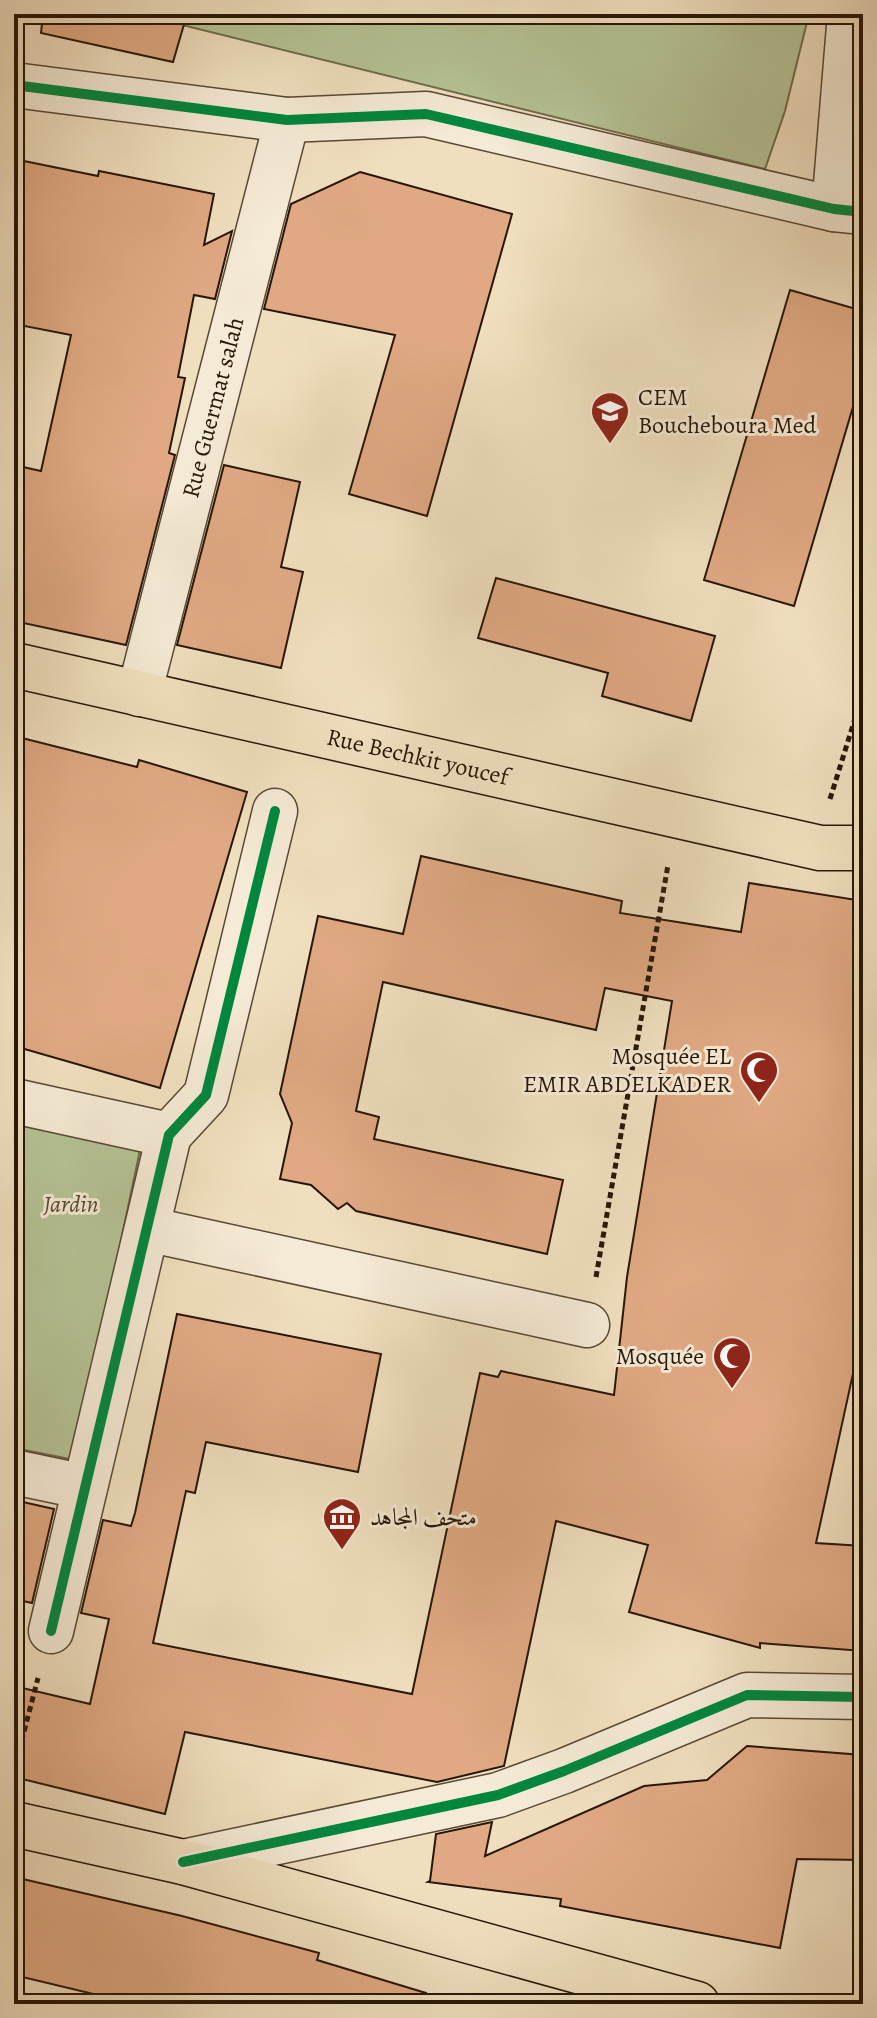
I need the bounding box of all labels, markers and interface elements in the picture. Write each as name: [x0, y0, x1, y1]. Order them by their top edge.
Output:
street label: Rue Guermat salah: [174, 313, 252, 501]
place label: CEM Boucheboura Med: [638, 381, 816, 441]
school or university icon: CEM Boucheboura Med: [589, 390, 631, 445]
street label: Rue Bechkit youcef: [324, 721, 515, 793]
place label: Mosquée EL EMIR ABDELKADER: [523, 1040, 732, 1100]
mosque icon: Mosquée EL EMIR ABDELKADER: [738, 1049, 780, 1104]
park label: Jardin: [42, 1188, 99, 1220]
mosque icon: Mosquée: [711, 1335, 753, 1390]
place label: Mosquée: [616, 1340, 704, 1372]
museum icon: متحف المجاهد: [321, 1496, 363, 1551]
place label: متحف المجاهد: [370, 1501, 477, 1533]

